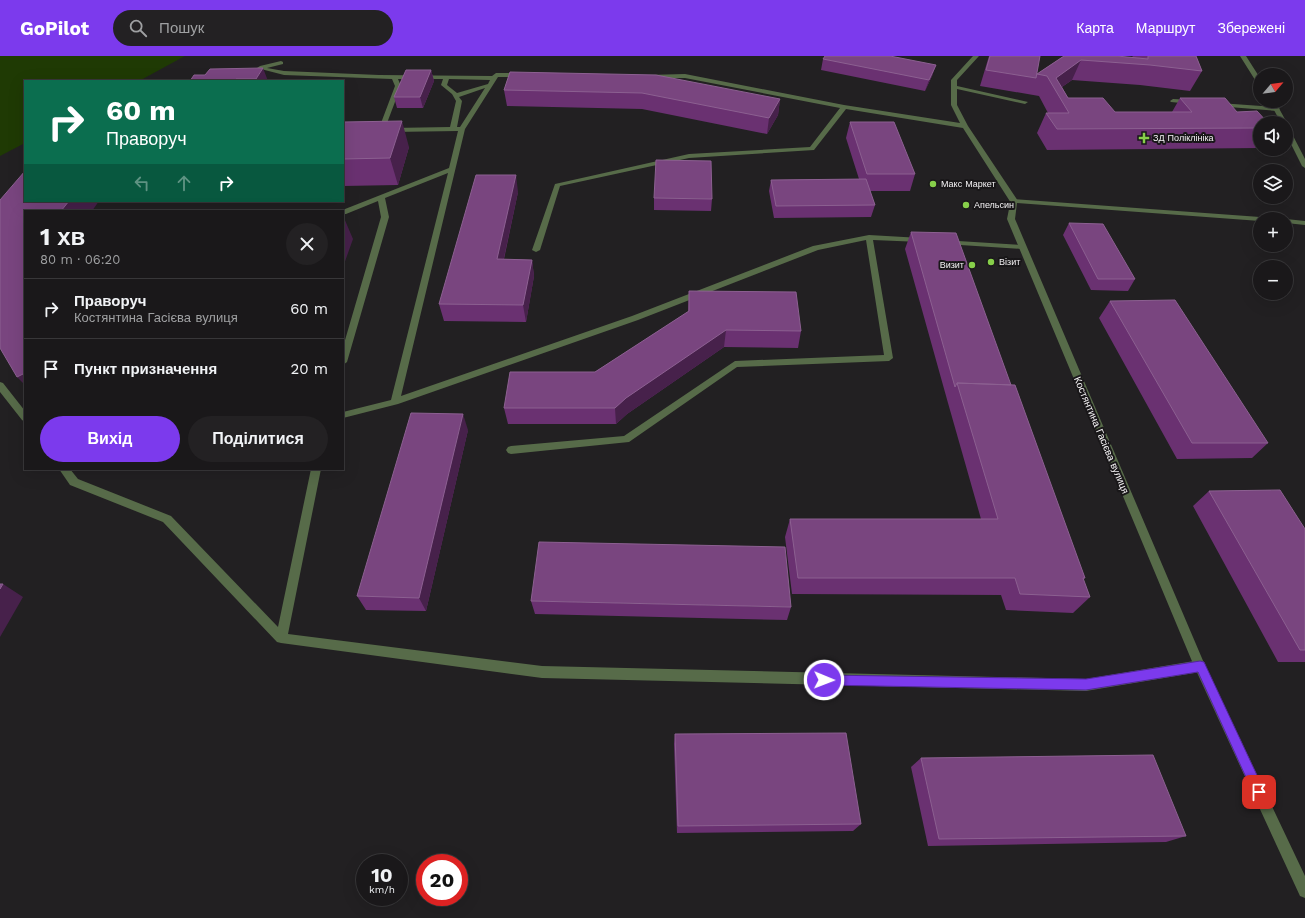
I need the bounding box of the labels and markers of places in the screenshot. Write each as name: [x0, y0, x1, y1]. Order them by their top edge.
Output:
marker: ЗД Поліклініка: [1138, 132, 1150, 144]
place label: ЗД Поліклініка: [1153, 133, 1214, 143]
marker: Макс Маркет: [928, 179, 938, 189]
place label: Макс Маркет: [941, 179, 996, 189]
marker: Апельсин: [961, 200, 971, 210]
place label: Апельсин: [974, 200, 1014, 210]
marker: Візит: [986, 257, 996, 267]
place label: Візит: [999, 257, 1020, 267]
place label: Визит: [940, 260, 964, 270]
marker: Визит: [967, 260, 977, 270]
pin: [1242, 775, 1276, 809]

